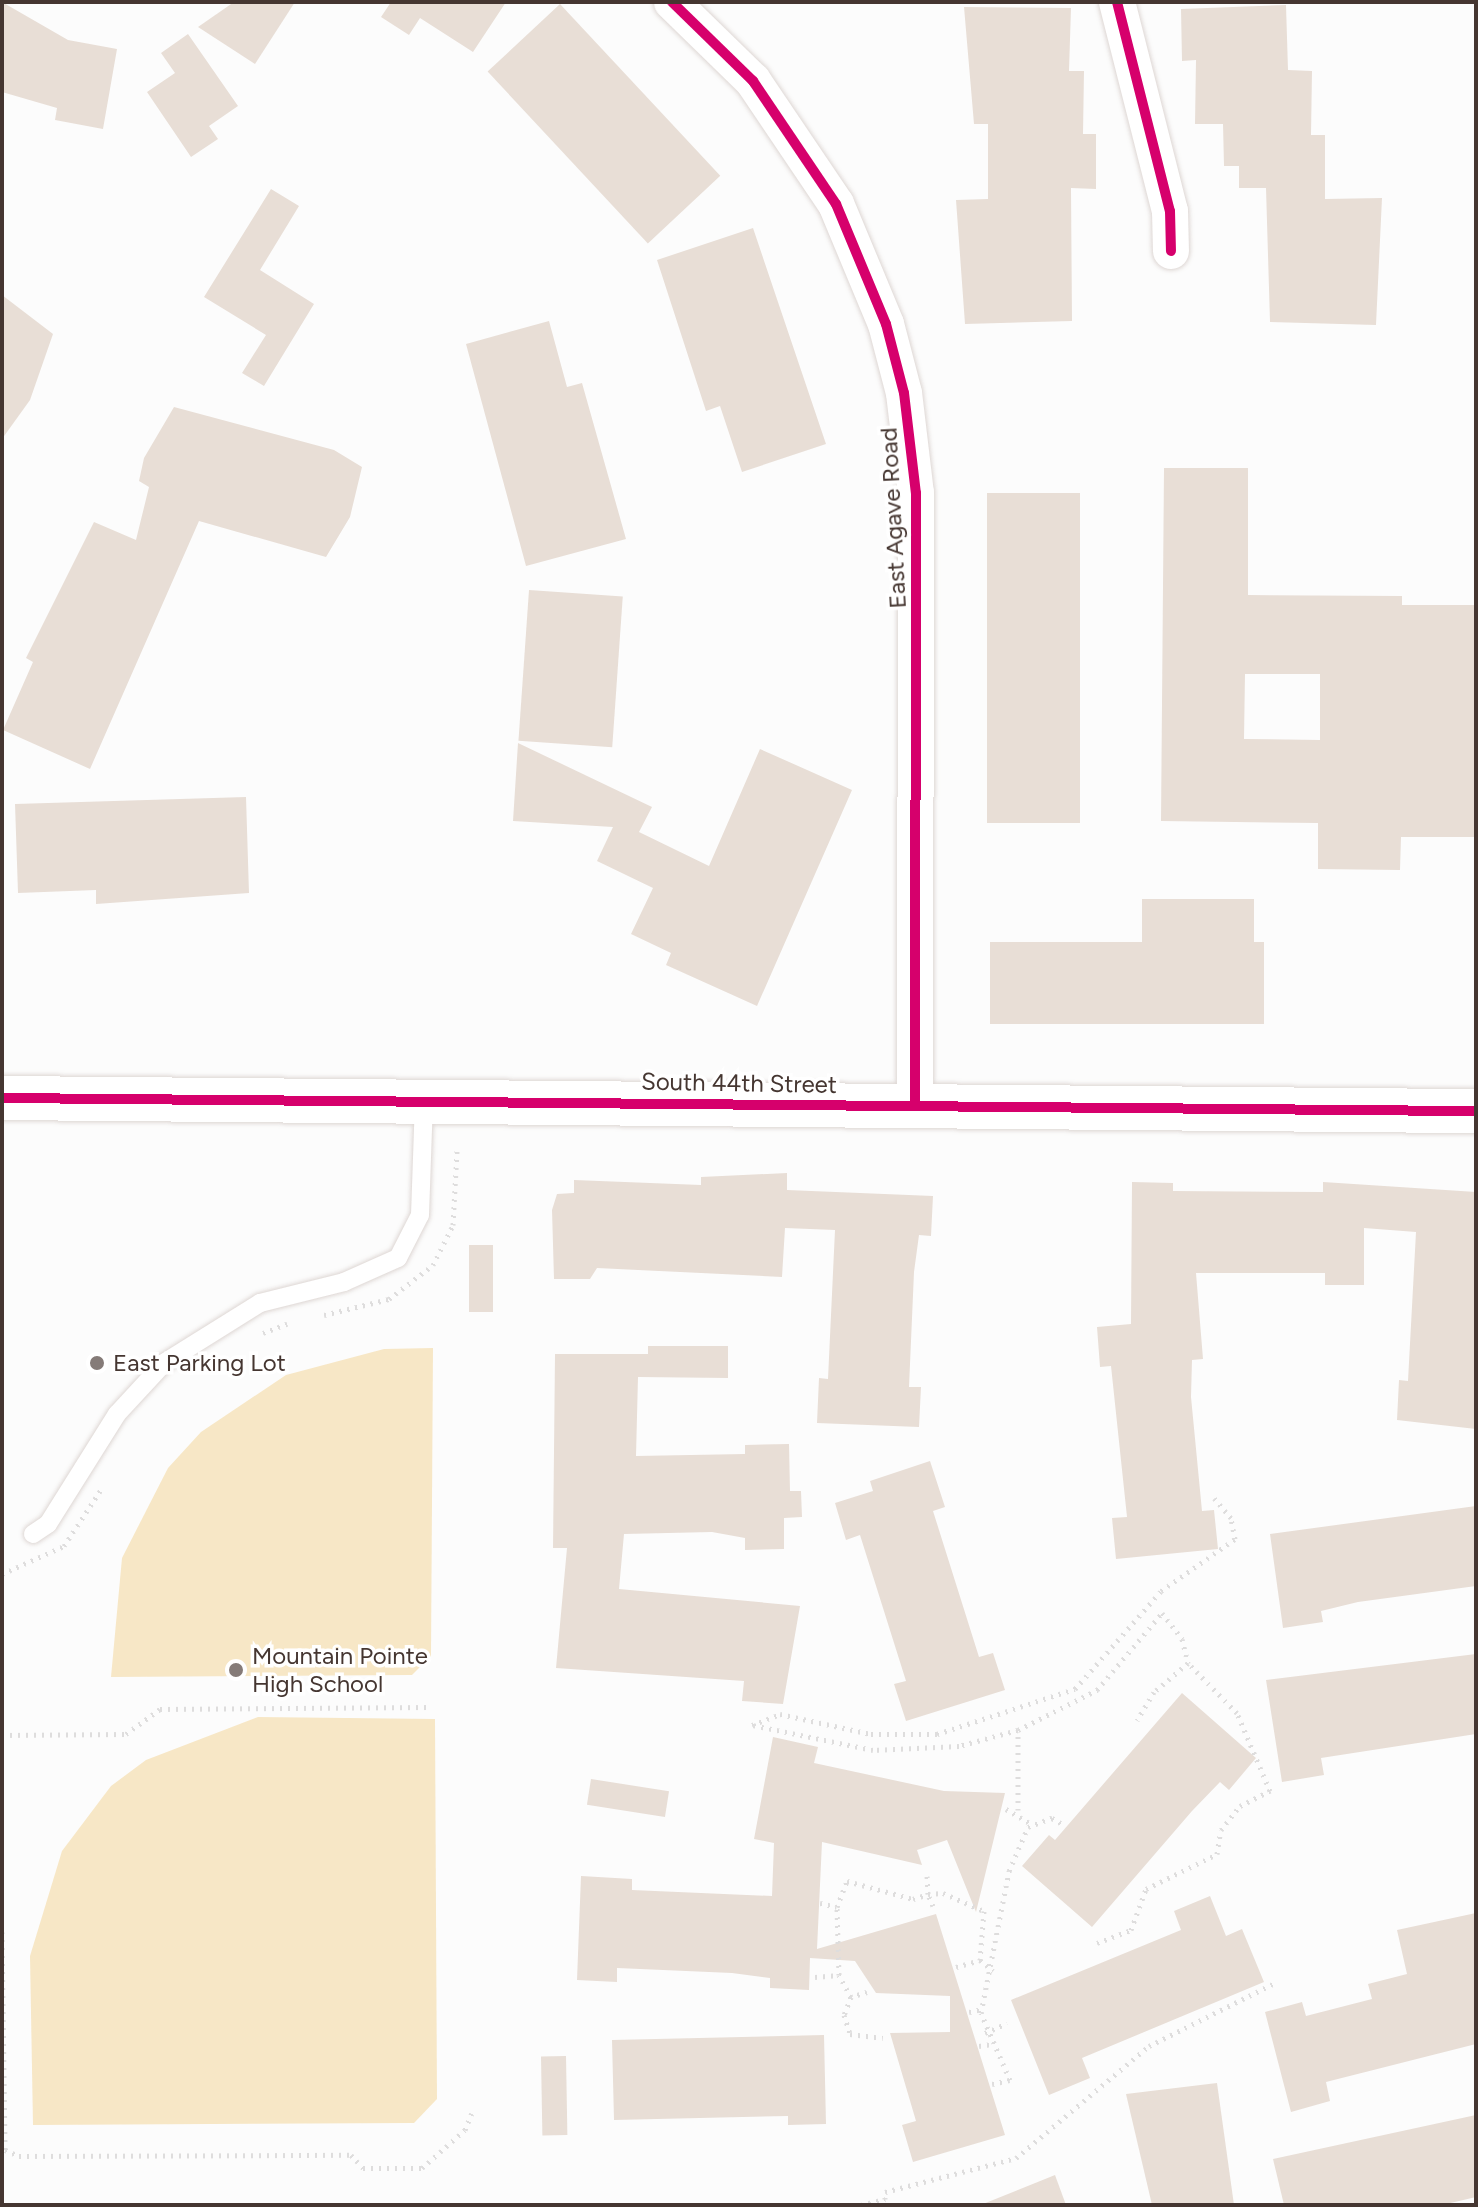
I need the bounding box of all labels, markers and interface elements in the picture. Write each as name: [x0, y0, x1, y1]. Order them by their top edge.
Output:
street label: East Agave Road: [874, 427, 912, 609]
street label: South 44th Street: [641, 1067, 837, 1099]
place label: East Parking Lot: [113, 1349, 286, 1377]
marker: East Parking Lot: [88, 1354, 106, 1372]
place label: Mountain Pointe High School: [252, 1642, 428, 1698]
marker: Mountain Pointe High School: [227, 1661, 245, 1679]

